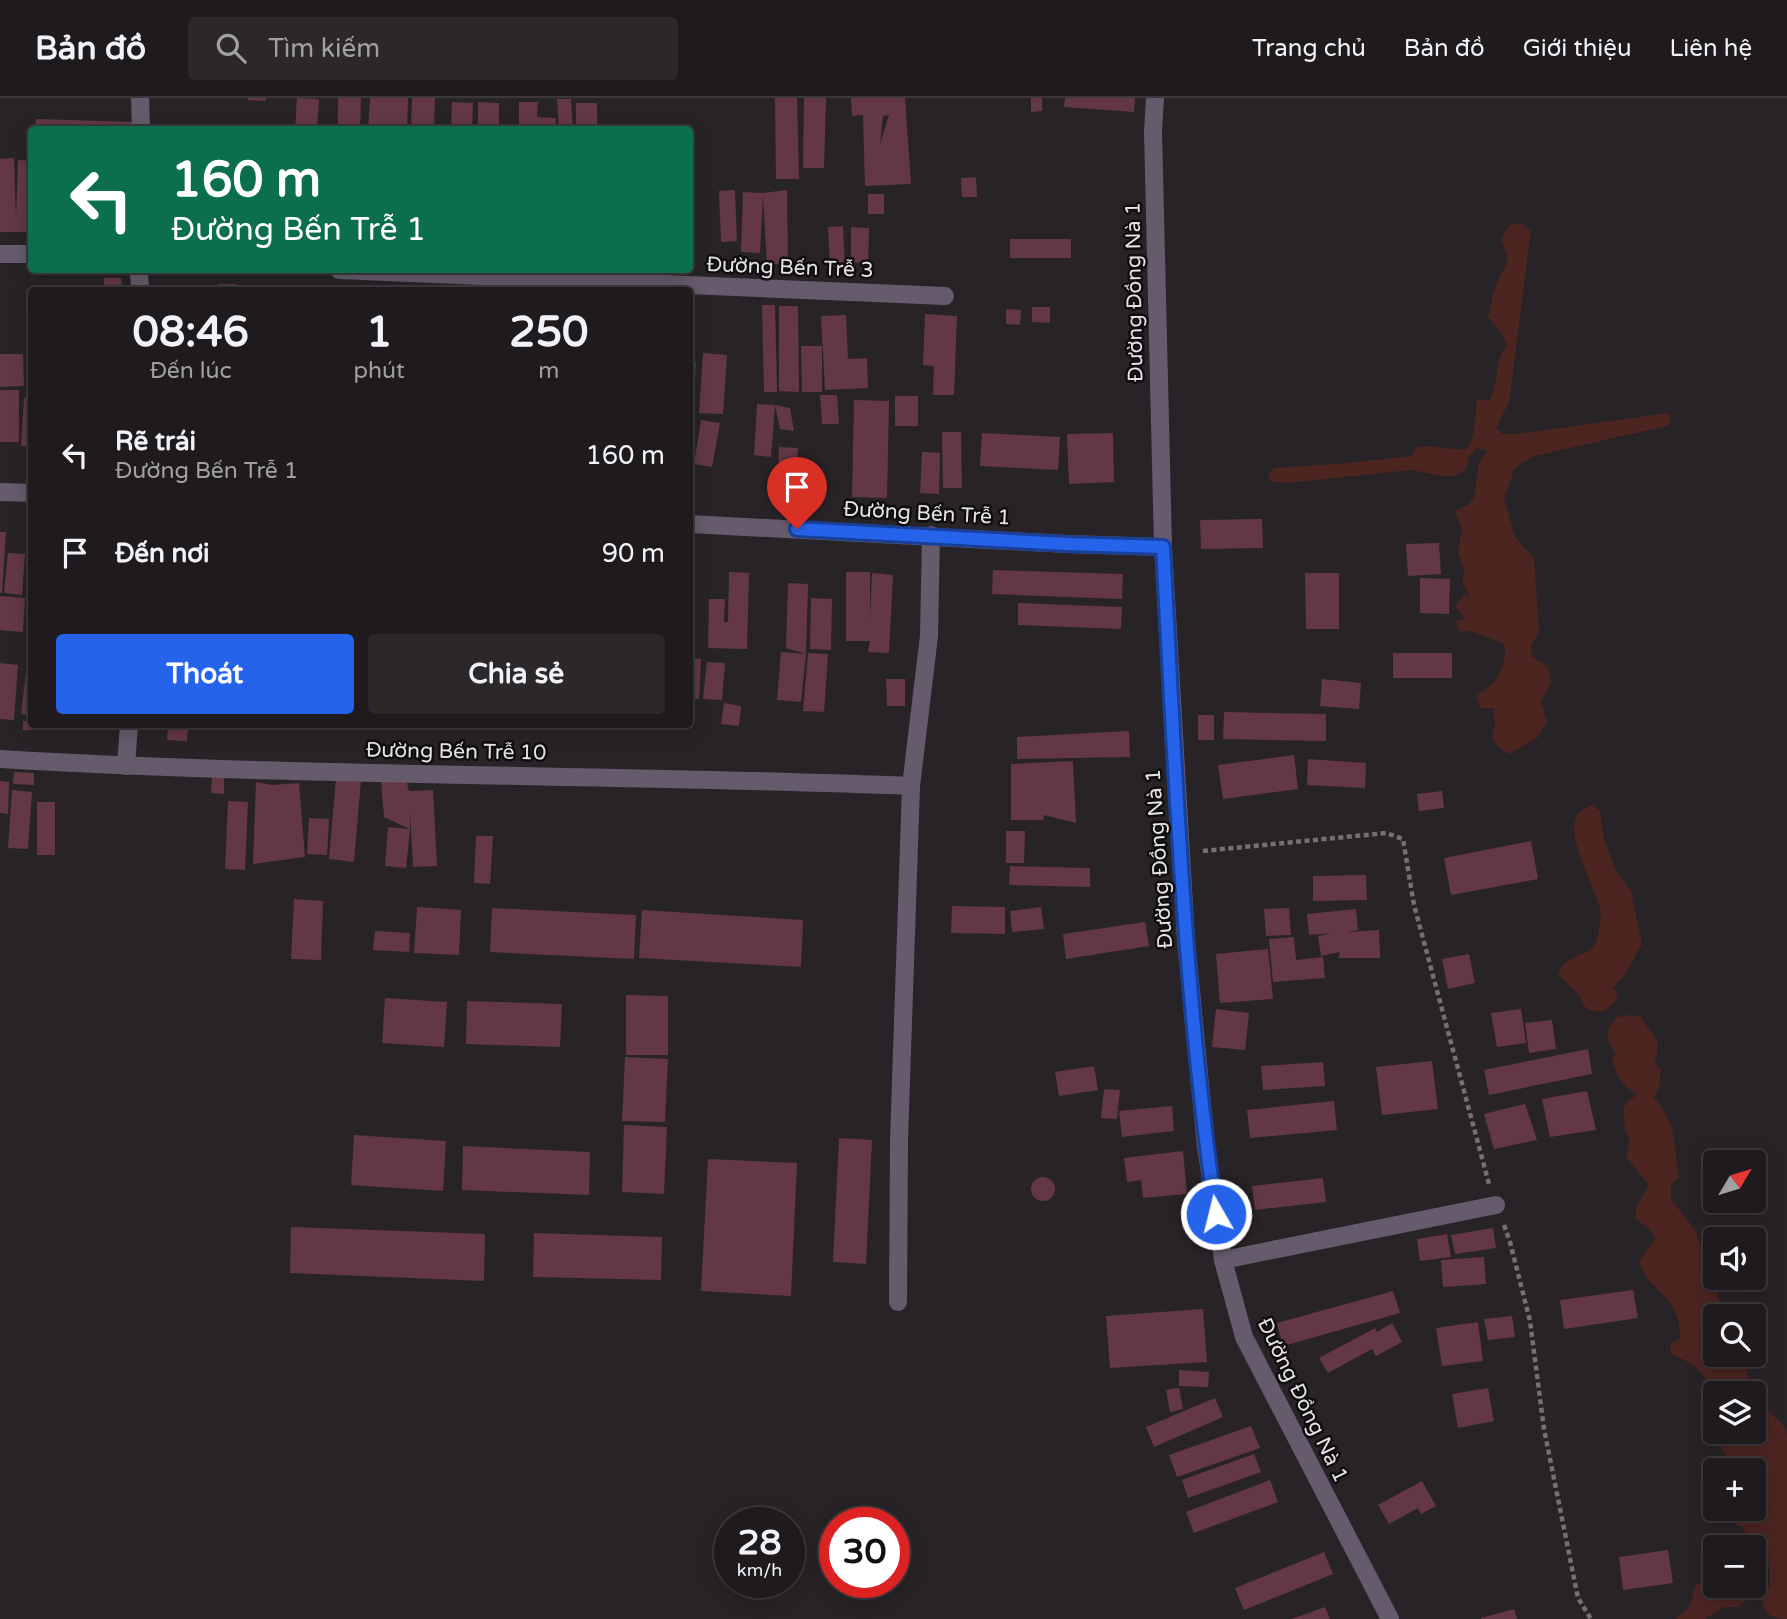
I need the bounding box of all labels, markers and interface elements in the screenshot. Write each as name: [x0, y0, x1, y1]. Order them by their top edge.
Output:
search box: [188, 17, 678, 80]
text: Bản đồ: [35, 29, 146, 68]
icon: search: [212, 29, 250, 67]
text: Tìm kiếm: [268, 33, 380, 64]
text: Trang chủ: [1252, 34, 1366, 63]
text: Bản đồ: [1404, 34, 1485, 63]
text: Giới thiệu: [1523, 34, 1632, 63]
text: Liên hệ: [1670, 34, 1752, 63]
text: 160 m: [171, 151, 321, 210]
icon: left: [56, 154, 147, 245]
street label: Đường Đồng Nà 1: [1120, 202, 1149, 382]
text: Đường Bến Trễ 1: [171, 211, 426, 249]
street label: Đường Bến Trễ 3: [706, 252, 874, 283]
text: 08:46: [133, 307, 249, 358]
text: 1: [366, 307, 392, 358]
text: 250: [509, 307, 588, 358]
text: Đến lúc: [150, 357, 232, 385]
text: phút: [354, 357, 405, 385]
text: m: [538, 357, 559, 385]
text: Rẽ trái: [115, 426, 196, 457]
icon: left: [56, 436, 94, 474]
text: 160 m: [585, 440, 665, 471]
text: Đường Bến Trễ 1: [115, 457, 298, 485]
pin: [767, 457, 827, 529]
icon: arrive: [778, 468, 816, 506]
street label: Đường Bến Trễ 1: [843, 497, 1011, 530]
icon: arrive: [56, 534, 94, 572]
text: Đến nơi: [115, 538, 210, 569]
text: 90 m: [602, 538, 665, 569]
button: Thoát: [56, 634, 354, 714]
button: Chia sẻ: [368, 634, 665, 714]
street label: Đường Bến Trễ 10: [366, 737, 546, 766]
street label: Đường Đồng Nà 1: [1141, 768, 1178, 950]
north arrow: [1703, 1150, 1766, 1213]
map controls: [1703, 1150, 1766, 1598]
position arrow: [1179, 1177, 1253, 1251]
button: sound: [1703, 1227, 1766, 1290]
button: search: [1703, 1304, 1766, 1367]
street label: Đường Đồng Nà 1: [1252, 1314, 1353, 1487]
button: layers: [1703, 1381, 1766, 1444]
button: +: [1703, 1458, 1766, 1521]
speed limit sign: 30: [819, 1507, 910, 1598]
text: 28: [738, 1522, 781, 1564]
button: −: [1703, 1535, 1766, 1598]
text: km/h: [737, 1559, 782, 1581]

